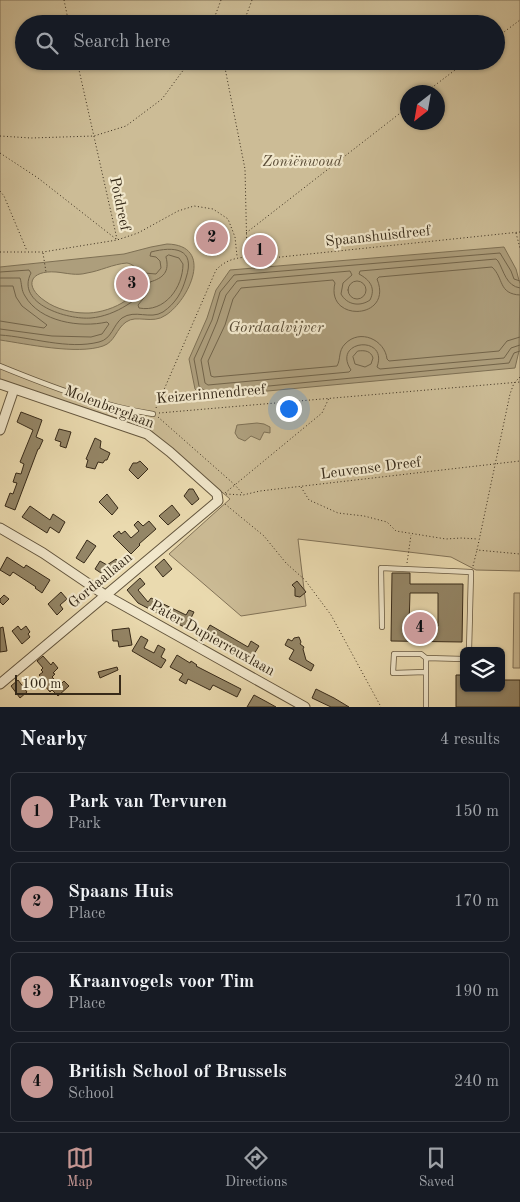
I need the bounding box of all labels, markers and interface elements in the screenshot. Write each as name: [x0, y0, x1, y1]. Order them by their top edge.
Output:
search box: [15, 15, 505, 70]
icon: search: [33, 29, 61, 57]
text: Search here: [73, 33, 170, 52]
north arrow: [400, 85, 445, 130]
park label: Zoniënwoud: [262, 155, 343, 170]
street label: Potdreef: [106, 176, 132, 233]
pin: 2: [196, 219, 228, 257]
street label: Spaanshuisdreef: [325, 224, 433, 250]
pin: 1: [244, 232, 276, 270]
pin: 3: [116, 265, 148, 303]
water label: Gordaalvijver: [228, 320, 325, 336]
street label: Keizerinnendreef: [156, 383, 267, 407]
street label: Molenberglaan: [62, 384, 156, 432]
your location: [276, 396, 302, 422]
street label: Leuvense Dreef: [320, 455, 423, 483]
street label: Gordaallaan: [66, 550, 136, 612]
street label: Pater Dupierreuxlaan: [147, 599, 277, 679]
pin: 4: [404, 609, 436, 647]
map controls: [460, 647, 505, 692]
button: layers: [460, 647, 505, 692]
scale bar: [15, 672, 121, 695]
text: 100 m: [22, 677, 61, 691]
text: Nearby: [20, 729, 88, 750]
text: 4 results: [440, 732, 500, 748]
text: Park van Tervuren: [68, 793, 227, 812]
text: 1: [32, 804, 42, 820]
text: 150 m: [454, 804, 499, 820]
text: Park: [68, 816, 101, 832]
text: Spaans Huis: [68, 883, 173, 902]
text: 2: [32, 894, 42, 910]
text: 170 m: [454, 894, 499, 910]
text: Place: [68, 906, 105, 922]
text: Kraanvogels voor Tim: [68, 973, 254, 992]
text: 3: [32, 984, 42, 1000]
text: 190 m: [454, 984, 499, 1000]
text: Place: [68, 996, 105, 1012]
text: British School of Brussels: [68, 1063, 287, 1082]
text: 4: [32, 1074, 42, 1090]
text: 240 m: [454, 1074, 499, 1090]
text: School: [68, 1086, 114, 1102]
tab: Map: [66, 1144, 94, 1191]
tab: Directions: [225, 1144, 287, 1191]
tab: Saved: [419, 1144, 454, 1191]

